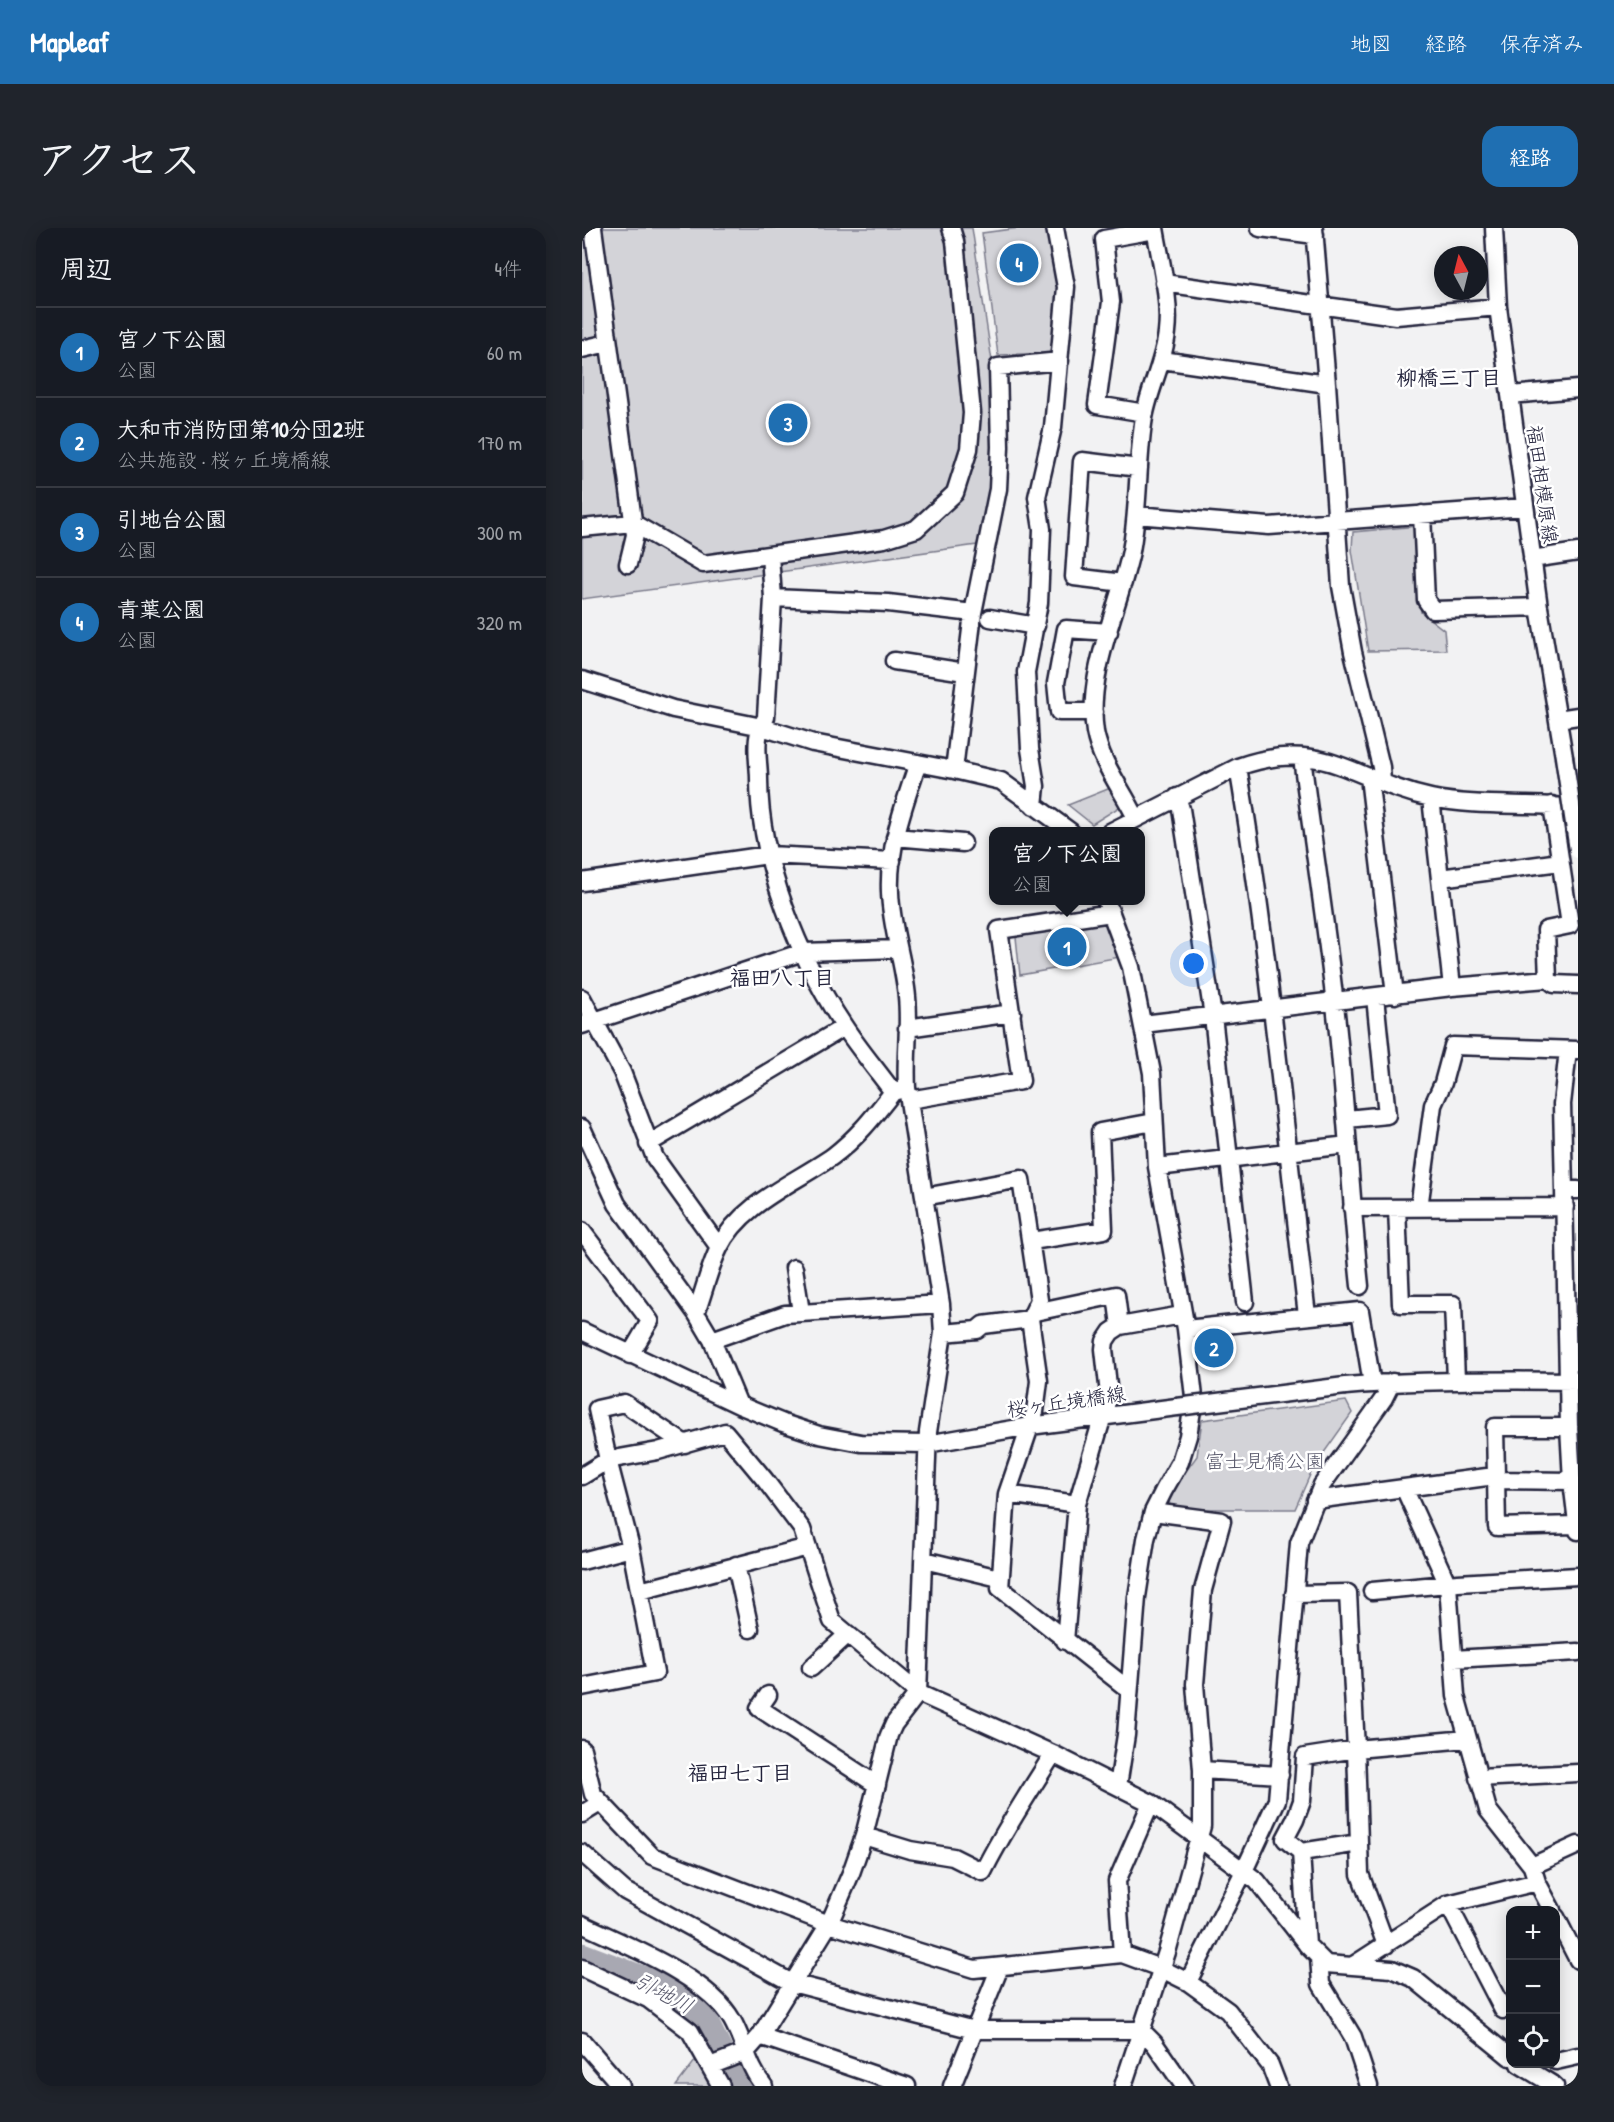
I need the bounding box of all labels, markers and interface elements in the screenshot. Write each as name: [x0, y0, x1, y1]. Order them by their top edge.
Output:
text: Mapleaf: [30, 23, 109, 61]
text: 地図: [1350, 29, 1392, 58]
text: 経路: [1425, 29, 1467, 58]
text: 保存済み: [1500, 29, 1584, 58]
button: 経路: [1482, 126, 1578, 187]
text: アクセス: [36, 130, 201, 187]
pin: 4: [1000, 240, 1038, 285]
north arrow: [1434, 246, 1488, 300]
text: 周辺: [60, 251, 112, 286]
text: 4件: [495, 255, 522, 282]
text: 宮ノ下公園: [117, 324, 227, 354]
text: 1: [76, 339, 83, 366]
text: 60 m: [487, 339, 522, 366]
text: 公園: [117, 356, 157, 383]
district label: 柳橋三丁目: [1397, 363, 1502, 392]
pin: 3: [768, 400, 808, 446]
text: 大和市消防団第10分団2班: [117, 414, 365, 444]
street label: 福田相模原線: [1521, 423, 1565, 545]
text: 2: [75, 429, 84, 456]
text: 170 m: [478, 429, 522, 456]
text: 公共施設 · 桜ヶ丘境橋線: [117, 446, 330, 473]
text: 引地台公園: [117, 504, 227, 534]
text: 3: [75, 519, 84, 546]
text: 300 m: [477, 519, 522, 546]
text: 公園: [117, 536, 157, 563]
text: 青葉公園: [117, 594, 205, 624]
text: 4: [76, 609, 83, 636]
text: 320 m: [477, 609, 522, 636]
text: 公園: [117, 626, 157, 653]
popup: [989, 827, 1145, 905]
text: 宮ノ下公園: [1012, 838, 1122, 868]
text: 公園: [1012, 870, 1052, 897]
pin: 1: [1048, 924, 1086, 970]
your location: [1179, 949, 1208, 978]
district label: 福田八丁目: [730, 963, 835, 992]
pin: 2: [1194, 1326, 1234, 1370]
street label: 桜ヶ丘境橋線: [1005, 1379, 1127, 1423]
park label: 富士見橋公園: [1205, 1447, 1325, 1474]
district label: 福田七丁目: [688, 1758, 793, 1787]
map controls: [1506, 1906, 1560, 2068]
button: +: [1506, 1906, 1560, 1960]
button: −: [1506, 1960, 1560, 2014]
water label: 引地川: [629, 1965, 699, 2021]
button: locate: [1506, 2014, 1560, 2068]

